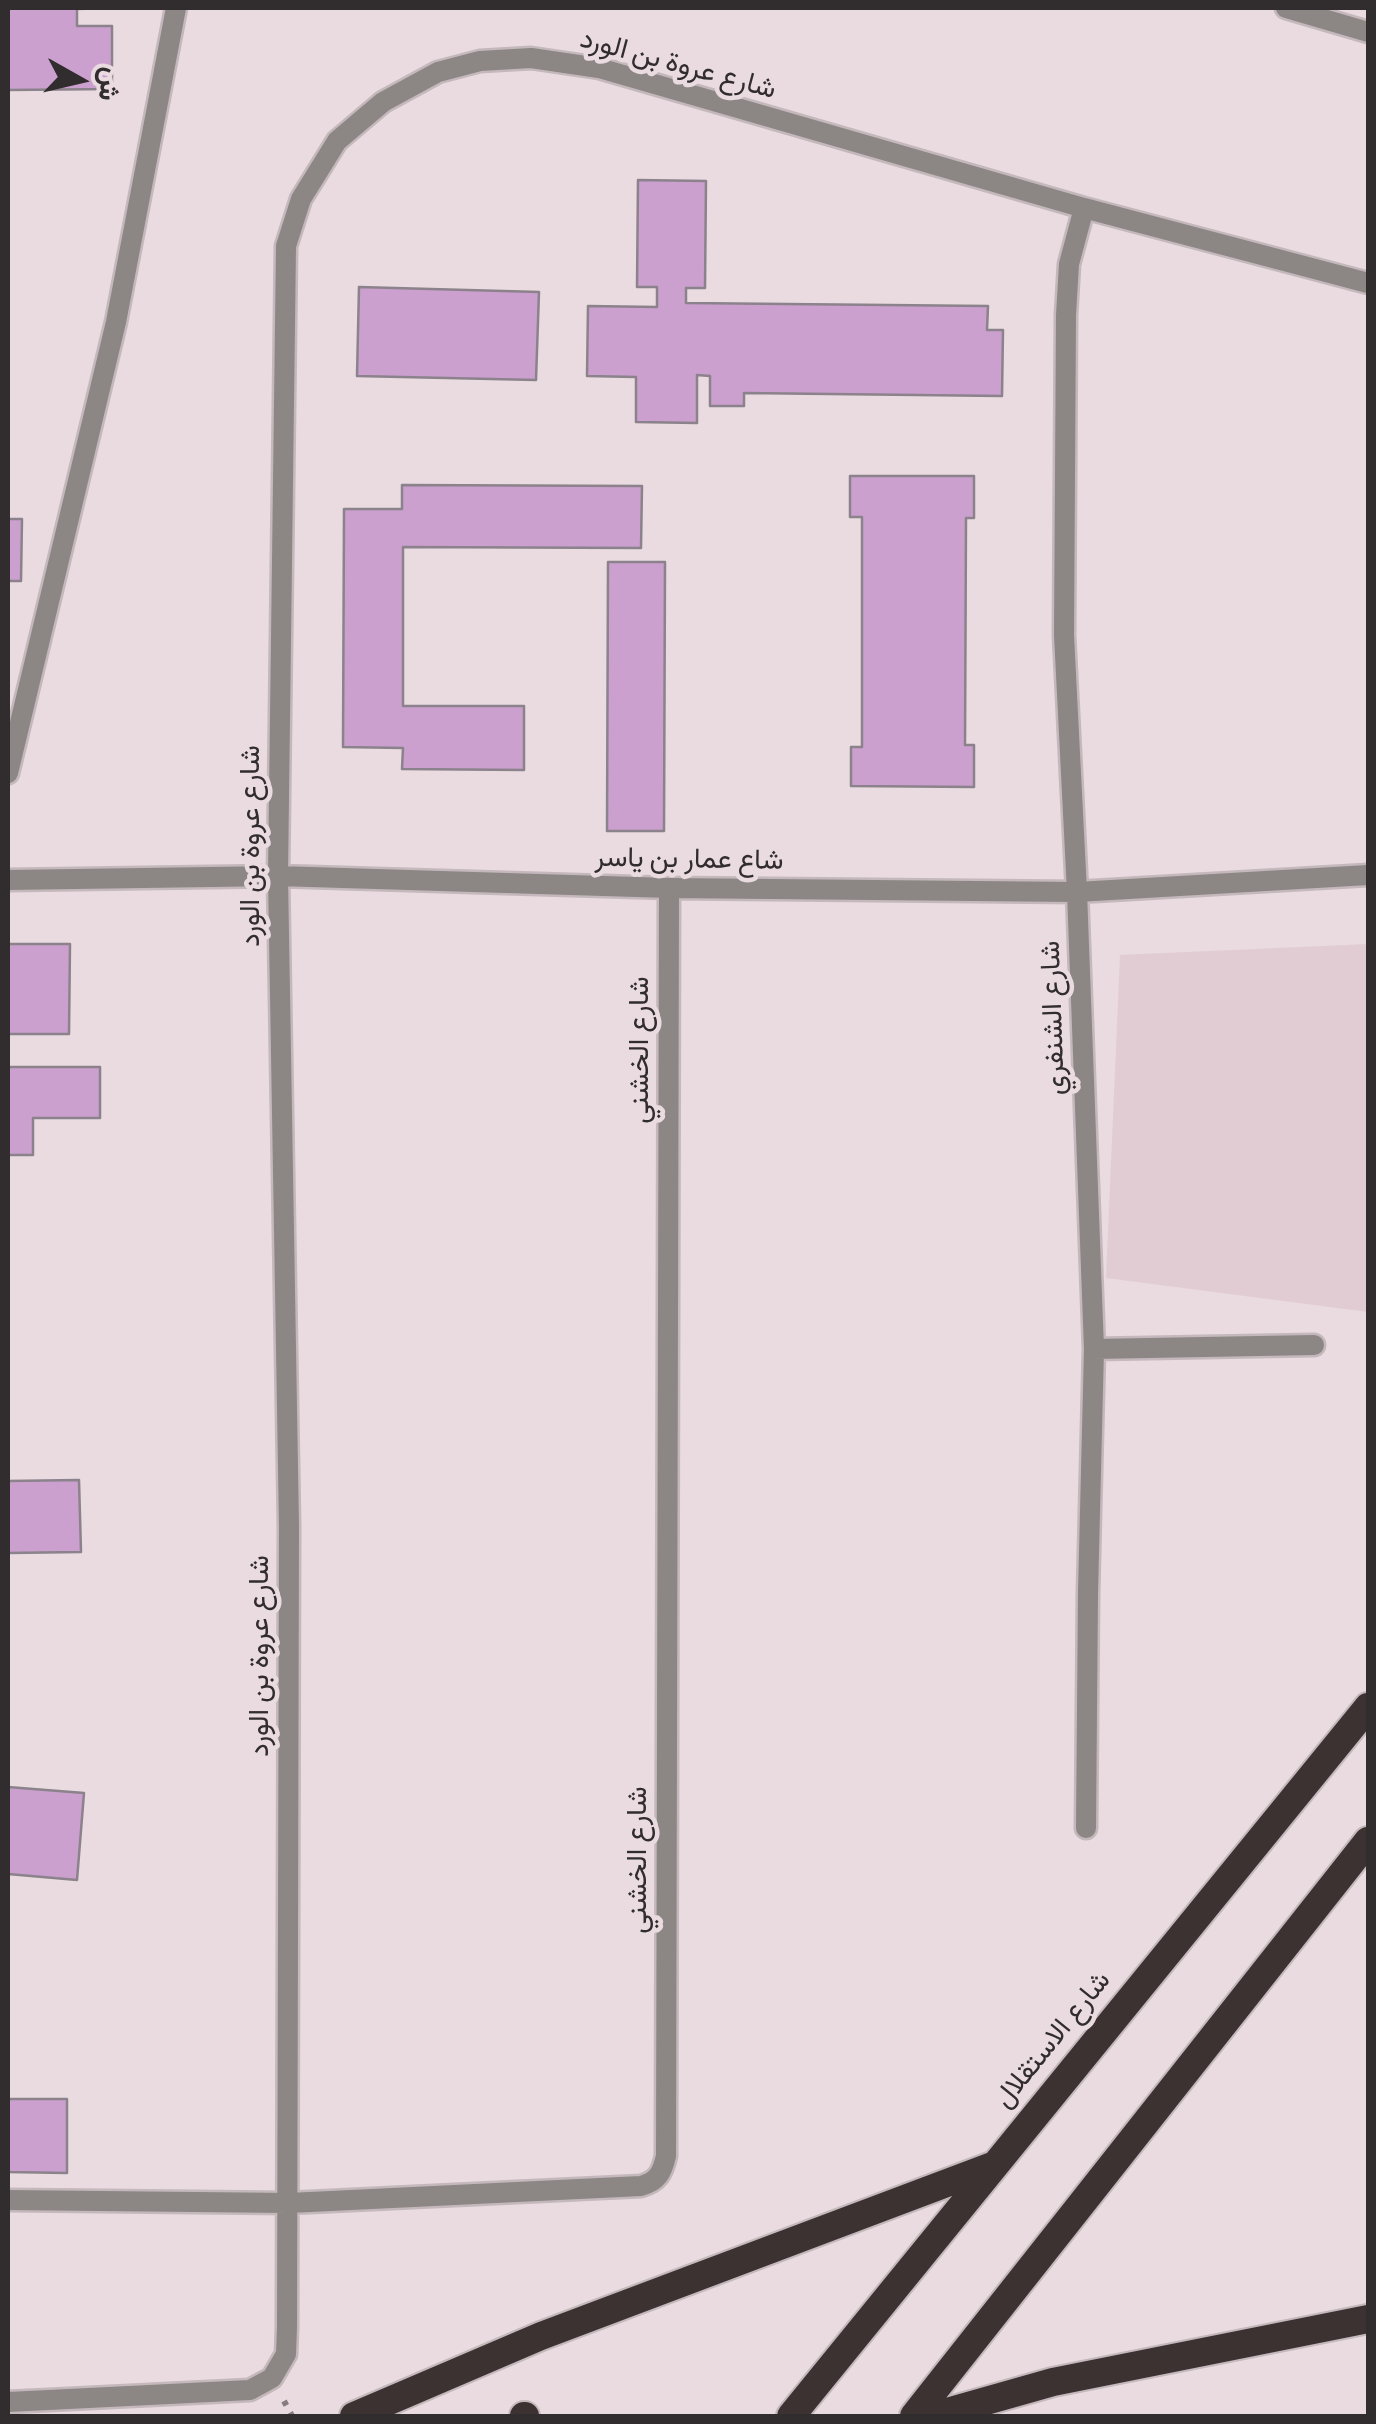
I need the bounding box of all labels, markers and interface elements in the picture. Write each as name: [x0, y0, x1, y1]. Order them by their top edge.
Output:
street label: شارع عروة بن الورد: [576, 23, 780, 107]
north arrow: [30, 30, 130, 130]
text: ش: [91, 65, 129, 103]
street label: شارع عروة بن الورد: [235, 745, 269, 947]
street label: شاع عمار بن ياسر: [594, 842, 784, 878]
street label: شارع الشنفري: [1035, 940, 1073, 1096]
street label: شارع الخشني: [624, 976, 658, 1124]
street label: شارع عروة بن الورد: [244, 1555, 278, 1757]
street label: شارع الخشني: [622, 1786, 656, 1934]
street label: شارع الاستقلال: [988, 1965, 1118, 2115]

